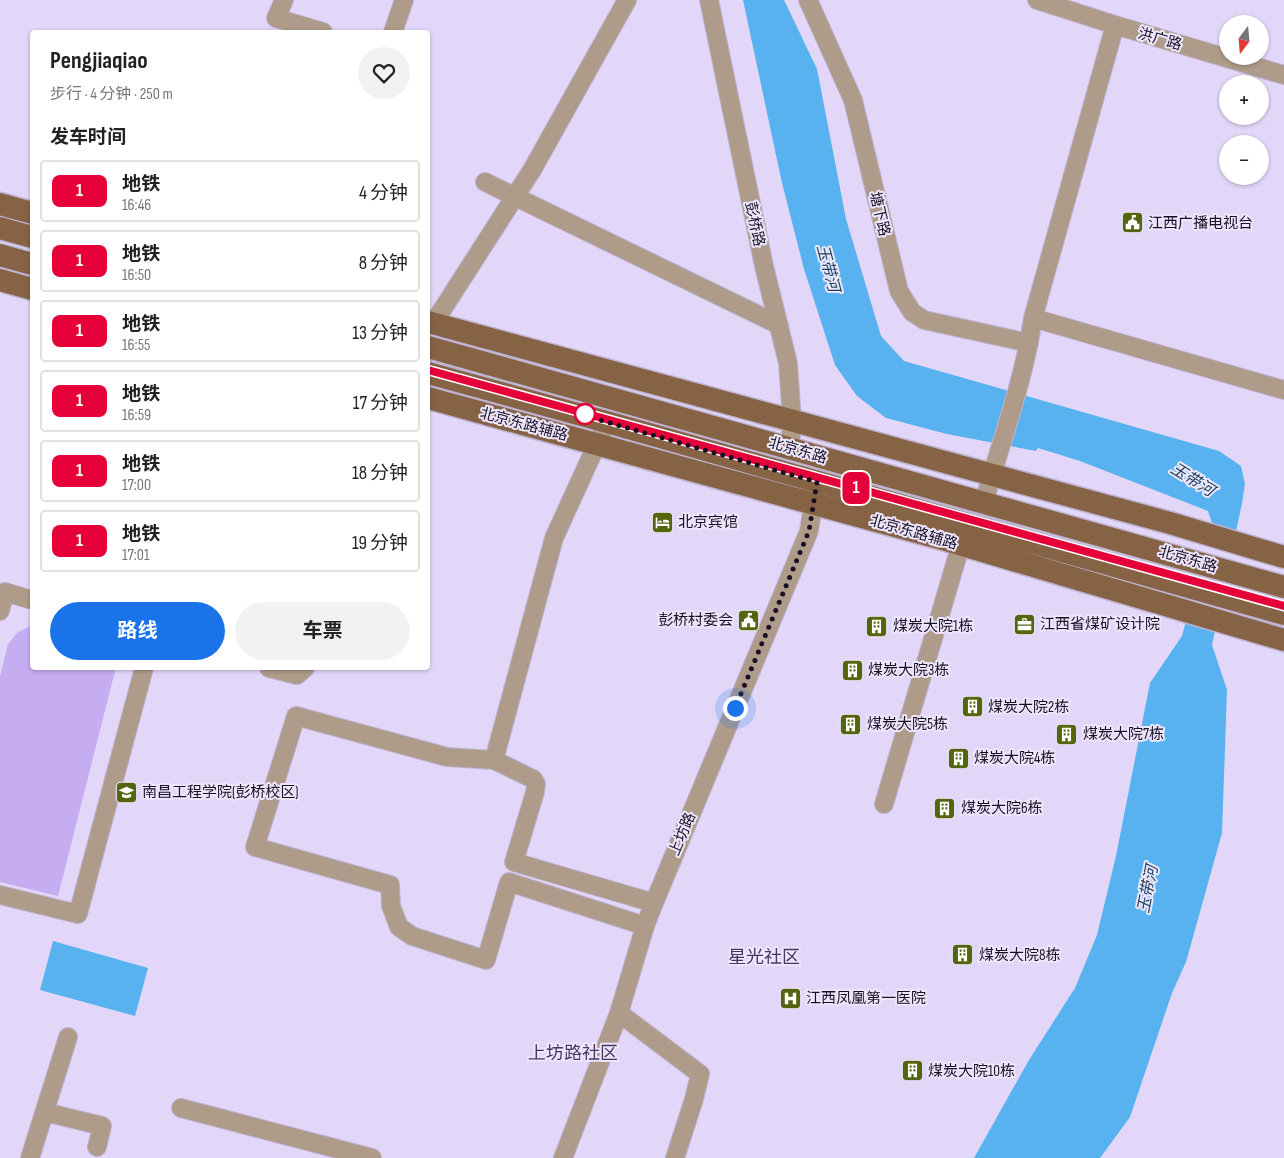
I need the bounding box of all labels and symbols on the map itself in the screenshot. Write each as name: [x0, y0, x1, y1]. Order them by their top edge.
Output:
north arrow: [1219, 15, 1269, 65]
street label: 洪广路: [1136, 24, 1184, 55]
street label: 塘下路: [865, 190, 894, 238]
street label: 彭桥路: [741, 200, 768, 248]
public building icon: 江西广播电视台: [1120, 211, 1144, 235]
place label: 江西广播电视台: [1148, 214, 1253, 233]
water label: 玉带河: [812, 243, 844, 297]
unlabelled marker: [574, 403, 596, 425]
street label: 北京东路辅路: [478, 404, 570, 445]
street label: 北京东路: [766, 433, 829, 468]
water label: 玉带河: [1167, 459, 1220, 503]
line badge: 1: [840, 472, 872, 504]
hotel icon: 北京宾馆: [650, 510, 674, 534]
street label: 北京东路辅路: [868, 511, 960, 554]
place label: 北京宾馆: [678, 513, 738, 532]
street label: 北京东路: [1156, 542, 1219, 577]
public building icon: 彭桥村委会: [737, 608, 761, 632]
place label: 彭桥村委会: [658, 611, 733, 630]
office icon: 江西省煤矿设计院: [1012, 612, 1036, 636]
building icon: 煤炭大院1栋: [865, 614, 889, 638]
place label: 江西省煤矿设计院: [1040, 615, 1160, 634]
place label: 煤炭大院1栋: [893, 617, 973, 636]
building icon: 煤炭大院3栋: [840, 658, 864, 682]
place label: 煤炭大院3栋: [868, 661, 949, 680]
building icon: 煤炭大院2栋: [960, 695, 984, 719]
your location: [723, 696, 748, 721]
place label: 煤炭大院2栋: [988, 698, 1069, 717]
building icon: 煤炭大院5栋: [839, 712, 863, 736]
place label: 煤炭大院5栋: [867, 715, 948, 734]
building icon: 煤炭大院7栋: [1055, 722, 1079, 746]
place label: 煤炭大院7栋: [1083, 725, 1164, 744]
building icon: 煤炭大院4栋: [946, 746, 970, 770]
place label: 煤炭大院4栋: [974, 749, 1055, 768]
school or university icon: 南昌工程学院(彭桥校区): [114, 780, 138, 804]
place label: 南昌工程学院(彭桥校区): [142, 783, 299, 802]
building icon: 煤炭大院6栋: [933, 796, 957, 820]
place label: 煤炭大院6栋: [961, 799, 1043, 818]
street label: 上坊路: [665, 810, 700, 859]
water label: 玉带河: [1135, 861, 1163, 915]
building icon: 煤炭大院8栋: [951, 943, 975, 967]
place label: 煤炭大院8栋: [979, 946, 1061, 965]
district label: 星光社区: [728, 947, 800, 968]
hospital icon: 江西凤凰第一医院: [778, 986, 802, 1010]
place label: 江西凤凰第一医院: [806, 989, 926, 1008]
district label: 上坊路社区: [528, 1043, 618, 1064]
building icon: 煤炭大院10栋: [900, 1059, 924, 1083]
place label: 煤炭大院10栋: [928, 1062, 1015, 1081]

